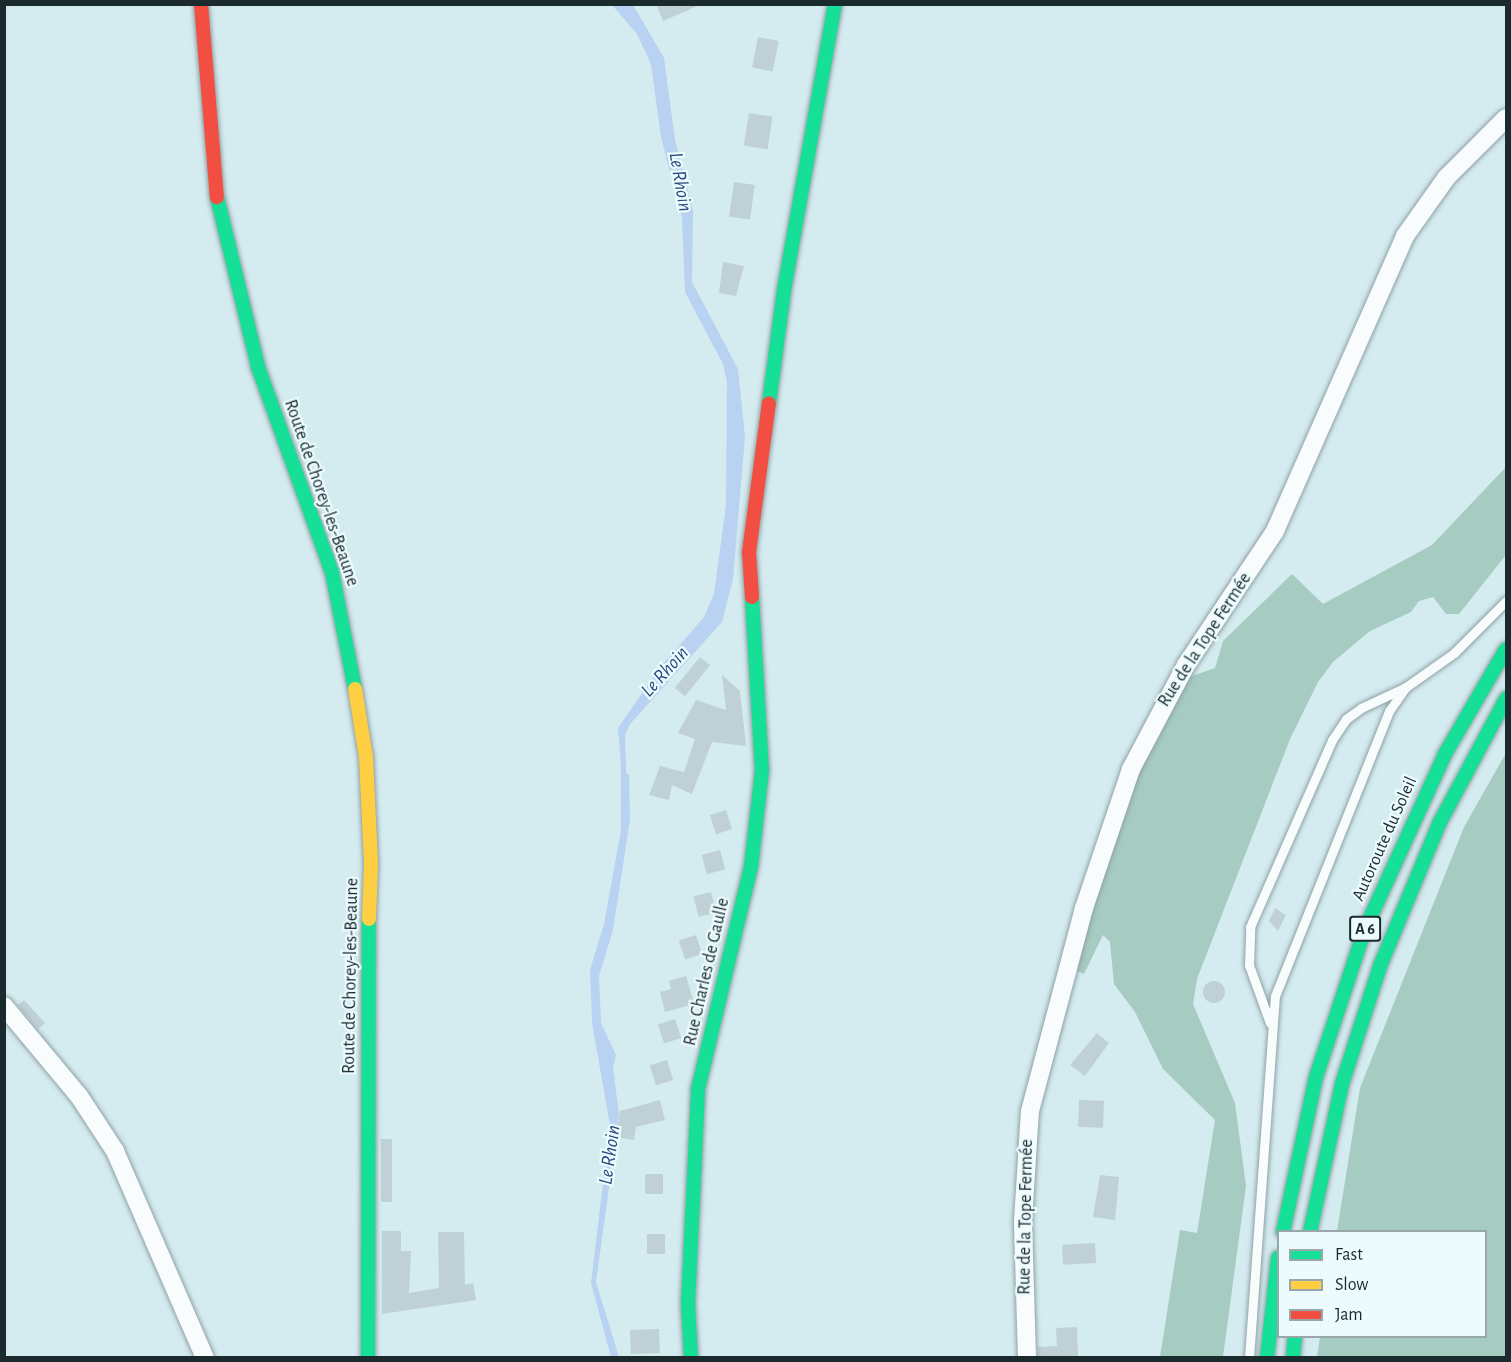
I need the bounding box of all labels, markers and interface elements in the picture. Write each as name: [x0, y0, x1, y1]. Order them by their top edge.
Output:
water label: Le Rhoin: [663, 150, 697, 214]
street label: Route de Chorey-les-Beaune: [279, 397, 363, 589]
street label: Rue de la Tope Fermée: [1154, 569, 1256, 711]
water label: Le Rhoin: [636, 642, 694, 702]
street label: Autoroute du Soleil: [1348, 773, 1422, 905]
street label: Route de Chorey-les-Beaune: [338, 878, 364, 1074]
street label: Rue Charles de Gaulle: [679, 896, 735, 1048]
road number: A 6: [1348, 916, 1382, 942]
water label: Le Rhoin: [594, 1124, 626, 1186]
street label: Rue de la Tope Fermée: [1014, 1139, 1038, 1295]
legend: [1277, 1230, 1487, 1338]
text: Fast: [1335, 1246, 1363, 1264]
text: Slow: [1335, 1276, 1368, 1294]
text: Jam: [1335, 1306, 1363, 1324]

